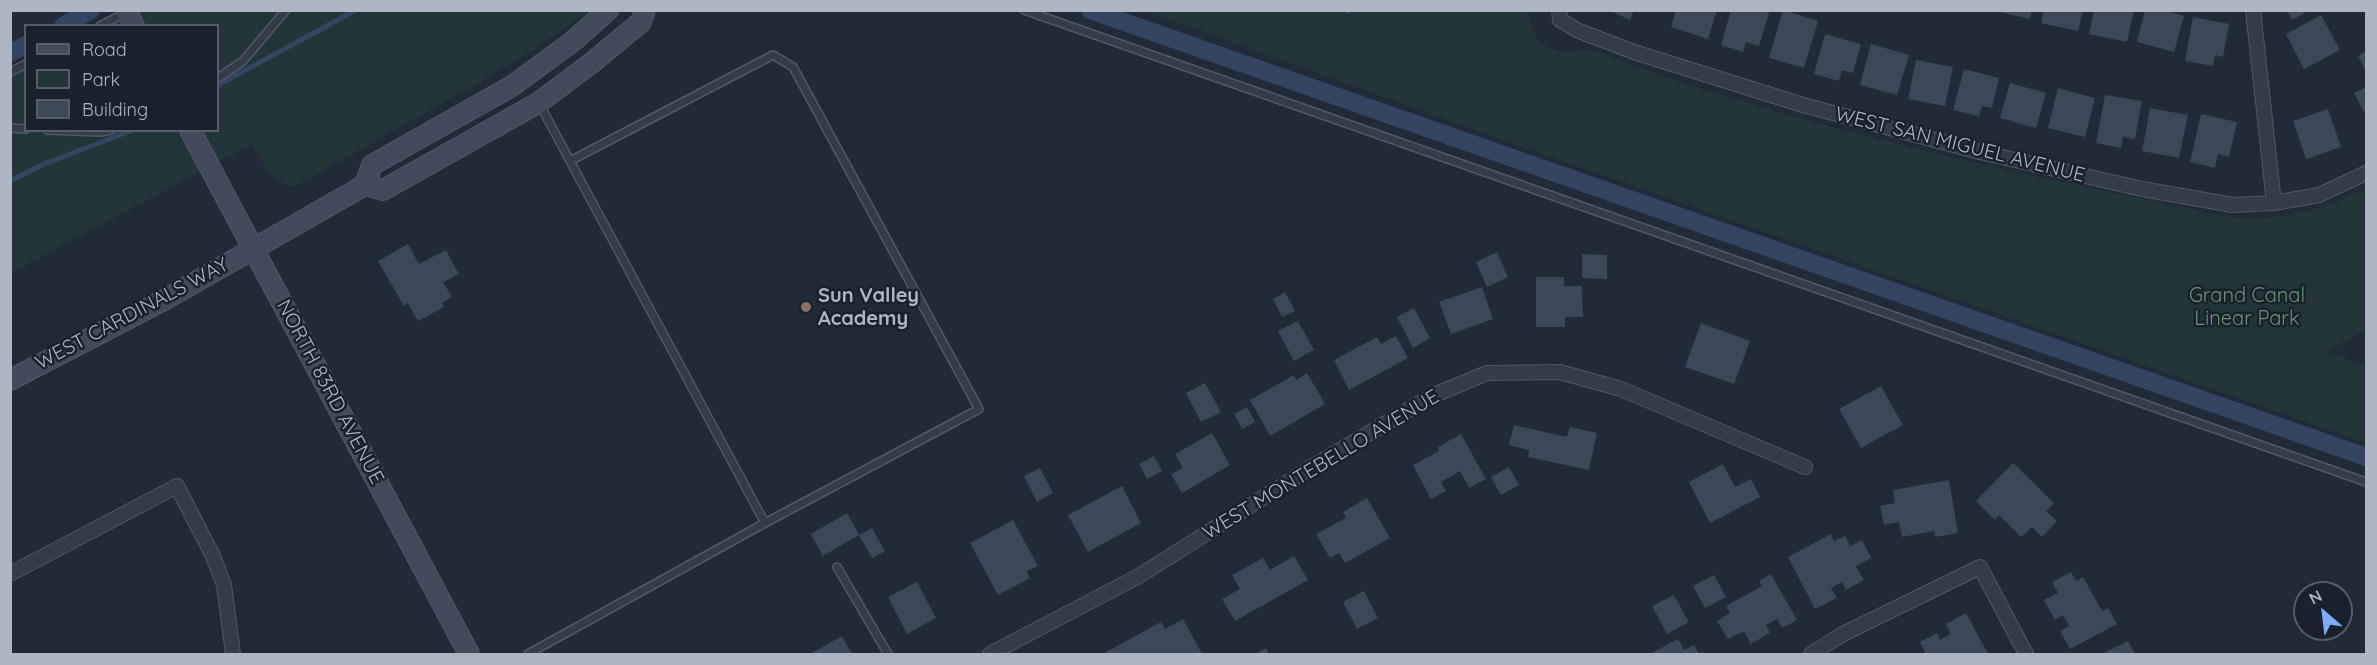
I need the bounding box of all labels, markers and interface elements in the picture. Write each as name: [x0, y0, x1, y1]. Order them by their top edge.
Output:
legend: [24, 24, 219, 132]
text: Road: [82, 38, 127, 61]
text: Park: [82, 68, 120, 91]
text: Building: [82, 98, 148, 121]
street label: WEST SAN MIGUEL AVENUE: [1833, 102, 2087, 188]
street label: WEST CARDINALS WAY: [31, 253, 233, 375]
place label: Sun Valley Academy: [818, 284, 919, 331]
park label: Grand Canal Linear Park: [2189, 284, 2305, 331]
street label: NORTH 83RD AVENUE: [271, 296, 389, 488]
marker: Sun Valley Academy: [799, 300, 813, 314]
street label: WEST MONTEBELLO AVENUE: [1198, 385, 1444, 545]
north arrow: [2293, 581, 2353, 641]
text: N: [2306, 585, 2325, 608]

